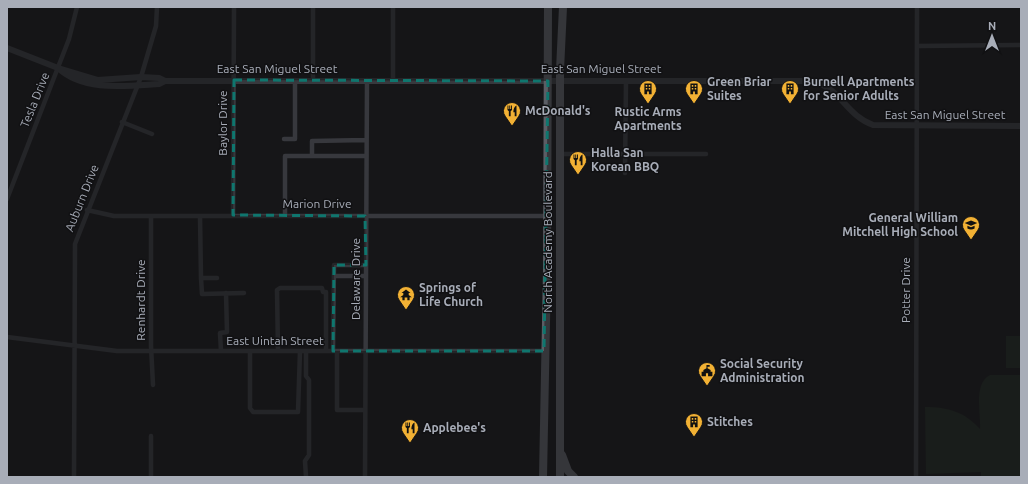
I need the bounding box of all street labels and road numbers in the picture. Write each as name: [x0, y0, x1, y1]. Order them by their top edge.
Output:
street label: East San Miguel Street: [217, 62, 338, 75]
street label: East San Miguel Street: [541, 62, 662, 75]
street label: Tesla Drive: [18, 70, 51, 129]
street label: Baylor Drive: [216, 90, 229, 156]
street label: East San Miguel Street: [885, 108, 1006, 121]
street label: Auburn Drive: [62, 162, 101, 233]
street label: North Academy Boulevard: [541, 171, 554, 313]
street label: Marion Drive: [282, 197, 352, 210]
street label: Delaware Drive: [349, 238, 362, 320]
street label: Potter Drive: [899, 257, 912, 323]
street label: Renhardt Drive: [134, 259, 147, 341]
street label: East Uintah Street: [226, 334, 324, 347]

